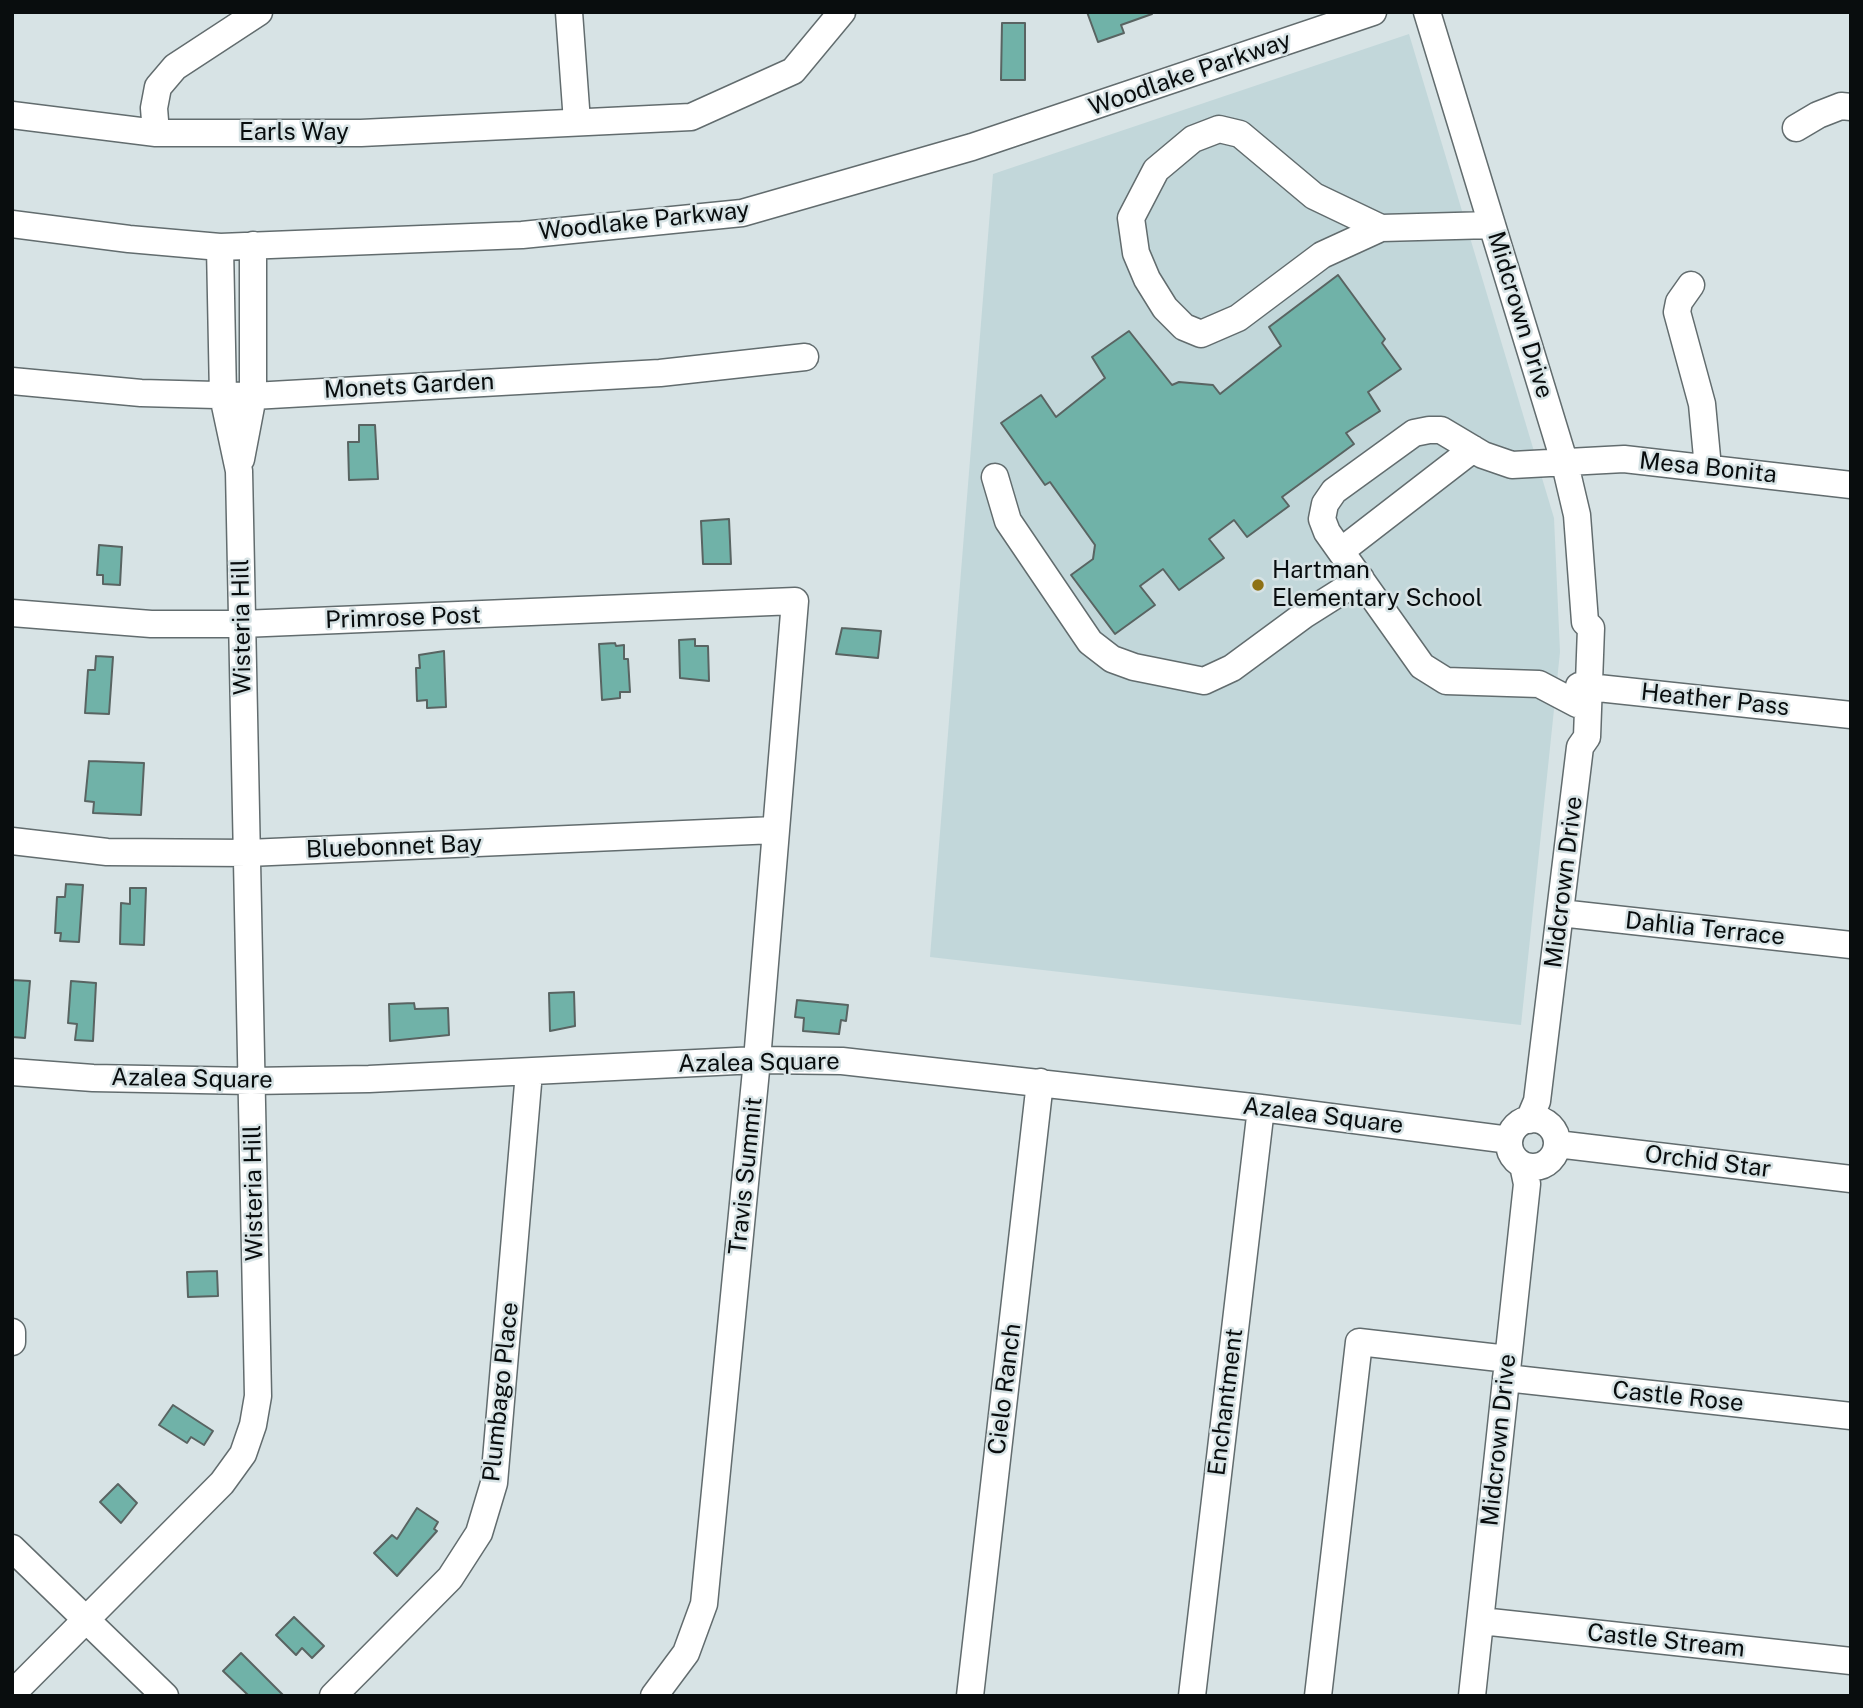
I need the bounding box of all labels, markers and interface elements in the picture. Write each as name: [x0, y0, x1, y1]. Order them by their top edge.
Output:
street label: Woodlake Parkway: [1085, 26, 1295, 122]
street label: Earls Way: [239, 119, 349, 147]
street label: Woodlake Parkway: [537, 196, 751, 246]
street label: Midcrown Drive: [1481, 228, 1559, 402]
street label: Monets Garden: [323, 367, 495, 405]
street label: Mesa Bonita: [1638, 446, 1778, 490]
place label: Hartman Elementary School: [1272, 557, 1483, 613]
street label: Wisteria Hill: [226, 559, 258, 695]
marker: Hartman Elementary School: [1250, 577, 1266, 593]
street label: Primrose Post: [325, 601, 481, 635]
street label: Heather Pass: [1639, 678, 1791, 722]
street label: Midcrown Drive: [1539, 794, 1589, 970]
street label: Bluebonnet Bay: [306, 830, 482, 864]
street label: Dahlia Terrace: [1624, 906, 1786, 952]
street label: Azalea Square: [678, 1047, 840, 1079]
street label: Azalea Square: [111, 1063, 273, 1095]
street label: Azalea Square: [1241, 1092, 1405, 1140]
street label: Travis Summit: [723, 1096, 769, 1256]
street label: Wisteria Hill: [238, 1125, 270, 1261]
street label: Orchid Star: [1643, 1140, 1773, 1184]
street label: Plumbago Place: [477, 1301, 525, 1483]
street label: Cielo Ranch: [983, 1322, 1027, 1456]
street label: Enchantment: [1203, 1327, 1249, 1477]
street label: Midcrown Drive: [1476, 1353, 1522, 1527]
street label: Castle Rose: [1611, 1376, 1745, 1418]
street label: Castle Stream: [1586, 1618, 1746, 1664]

